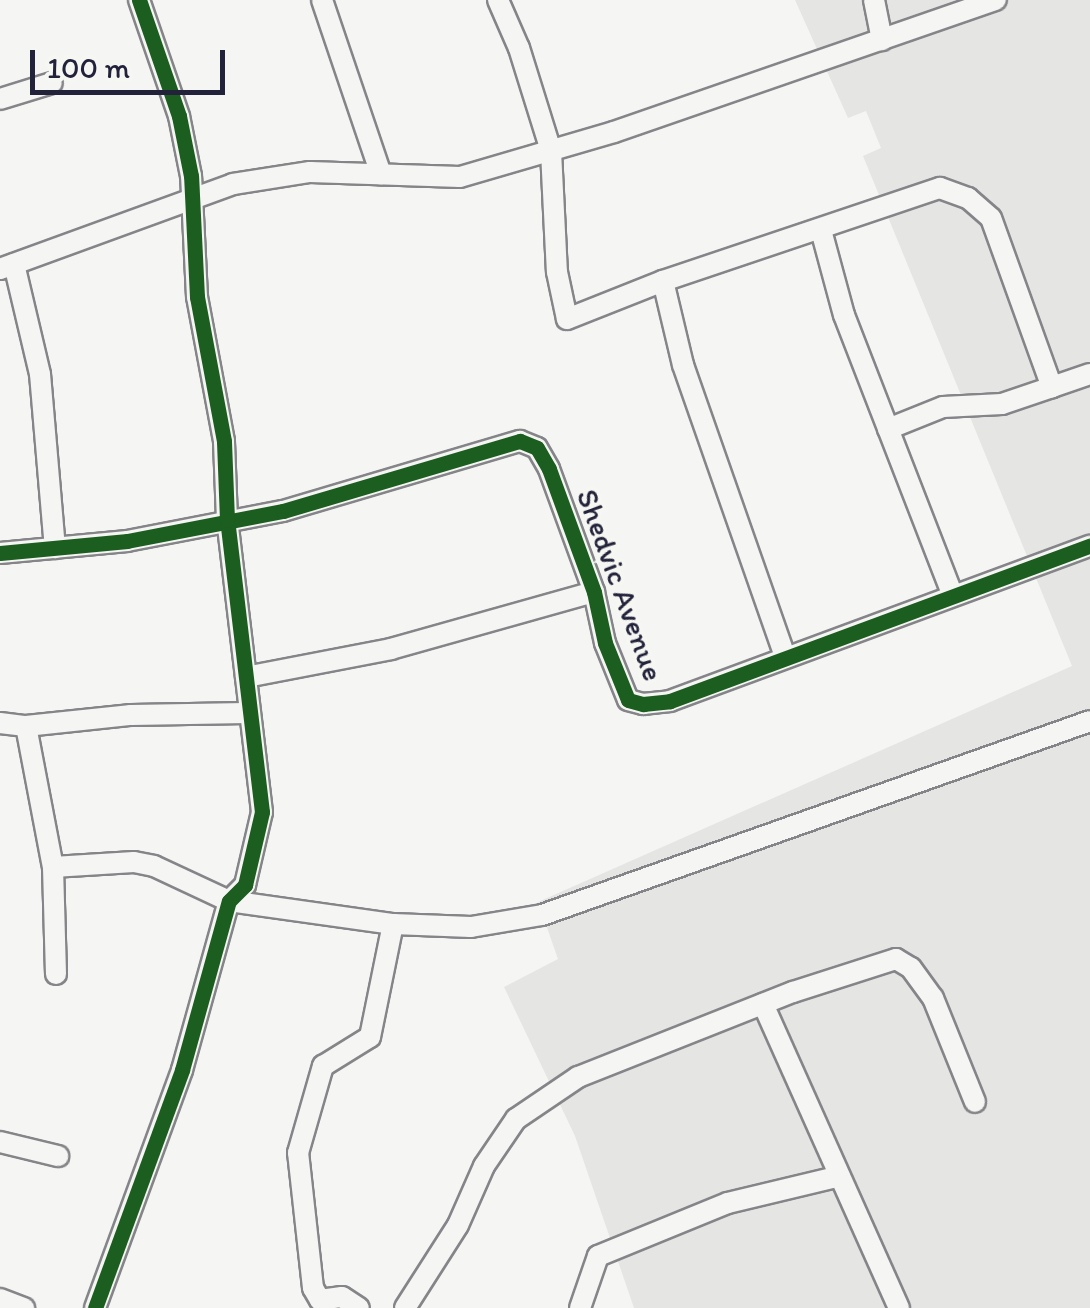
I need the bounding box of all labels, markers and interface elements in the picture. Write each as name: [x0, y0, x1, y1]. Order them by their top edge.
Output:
scale bar: [35, 30, 230, 92]
text: 100 m: [47, 49, 130, 86]
street label: Shedvic Avenue: [569, 485, 671, 685]

